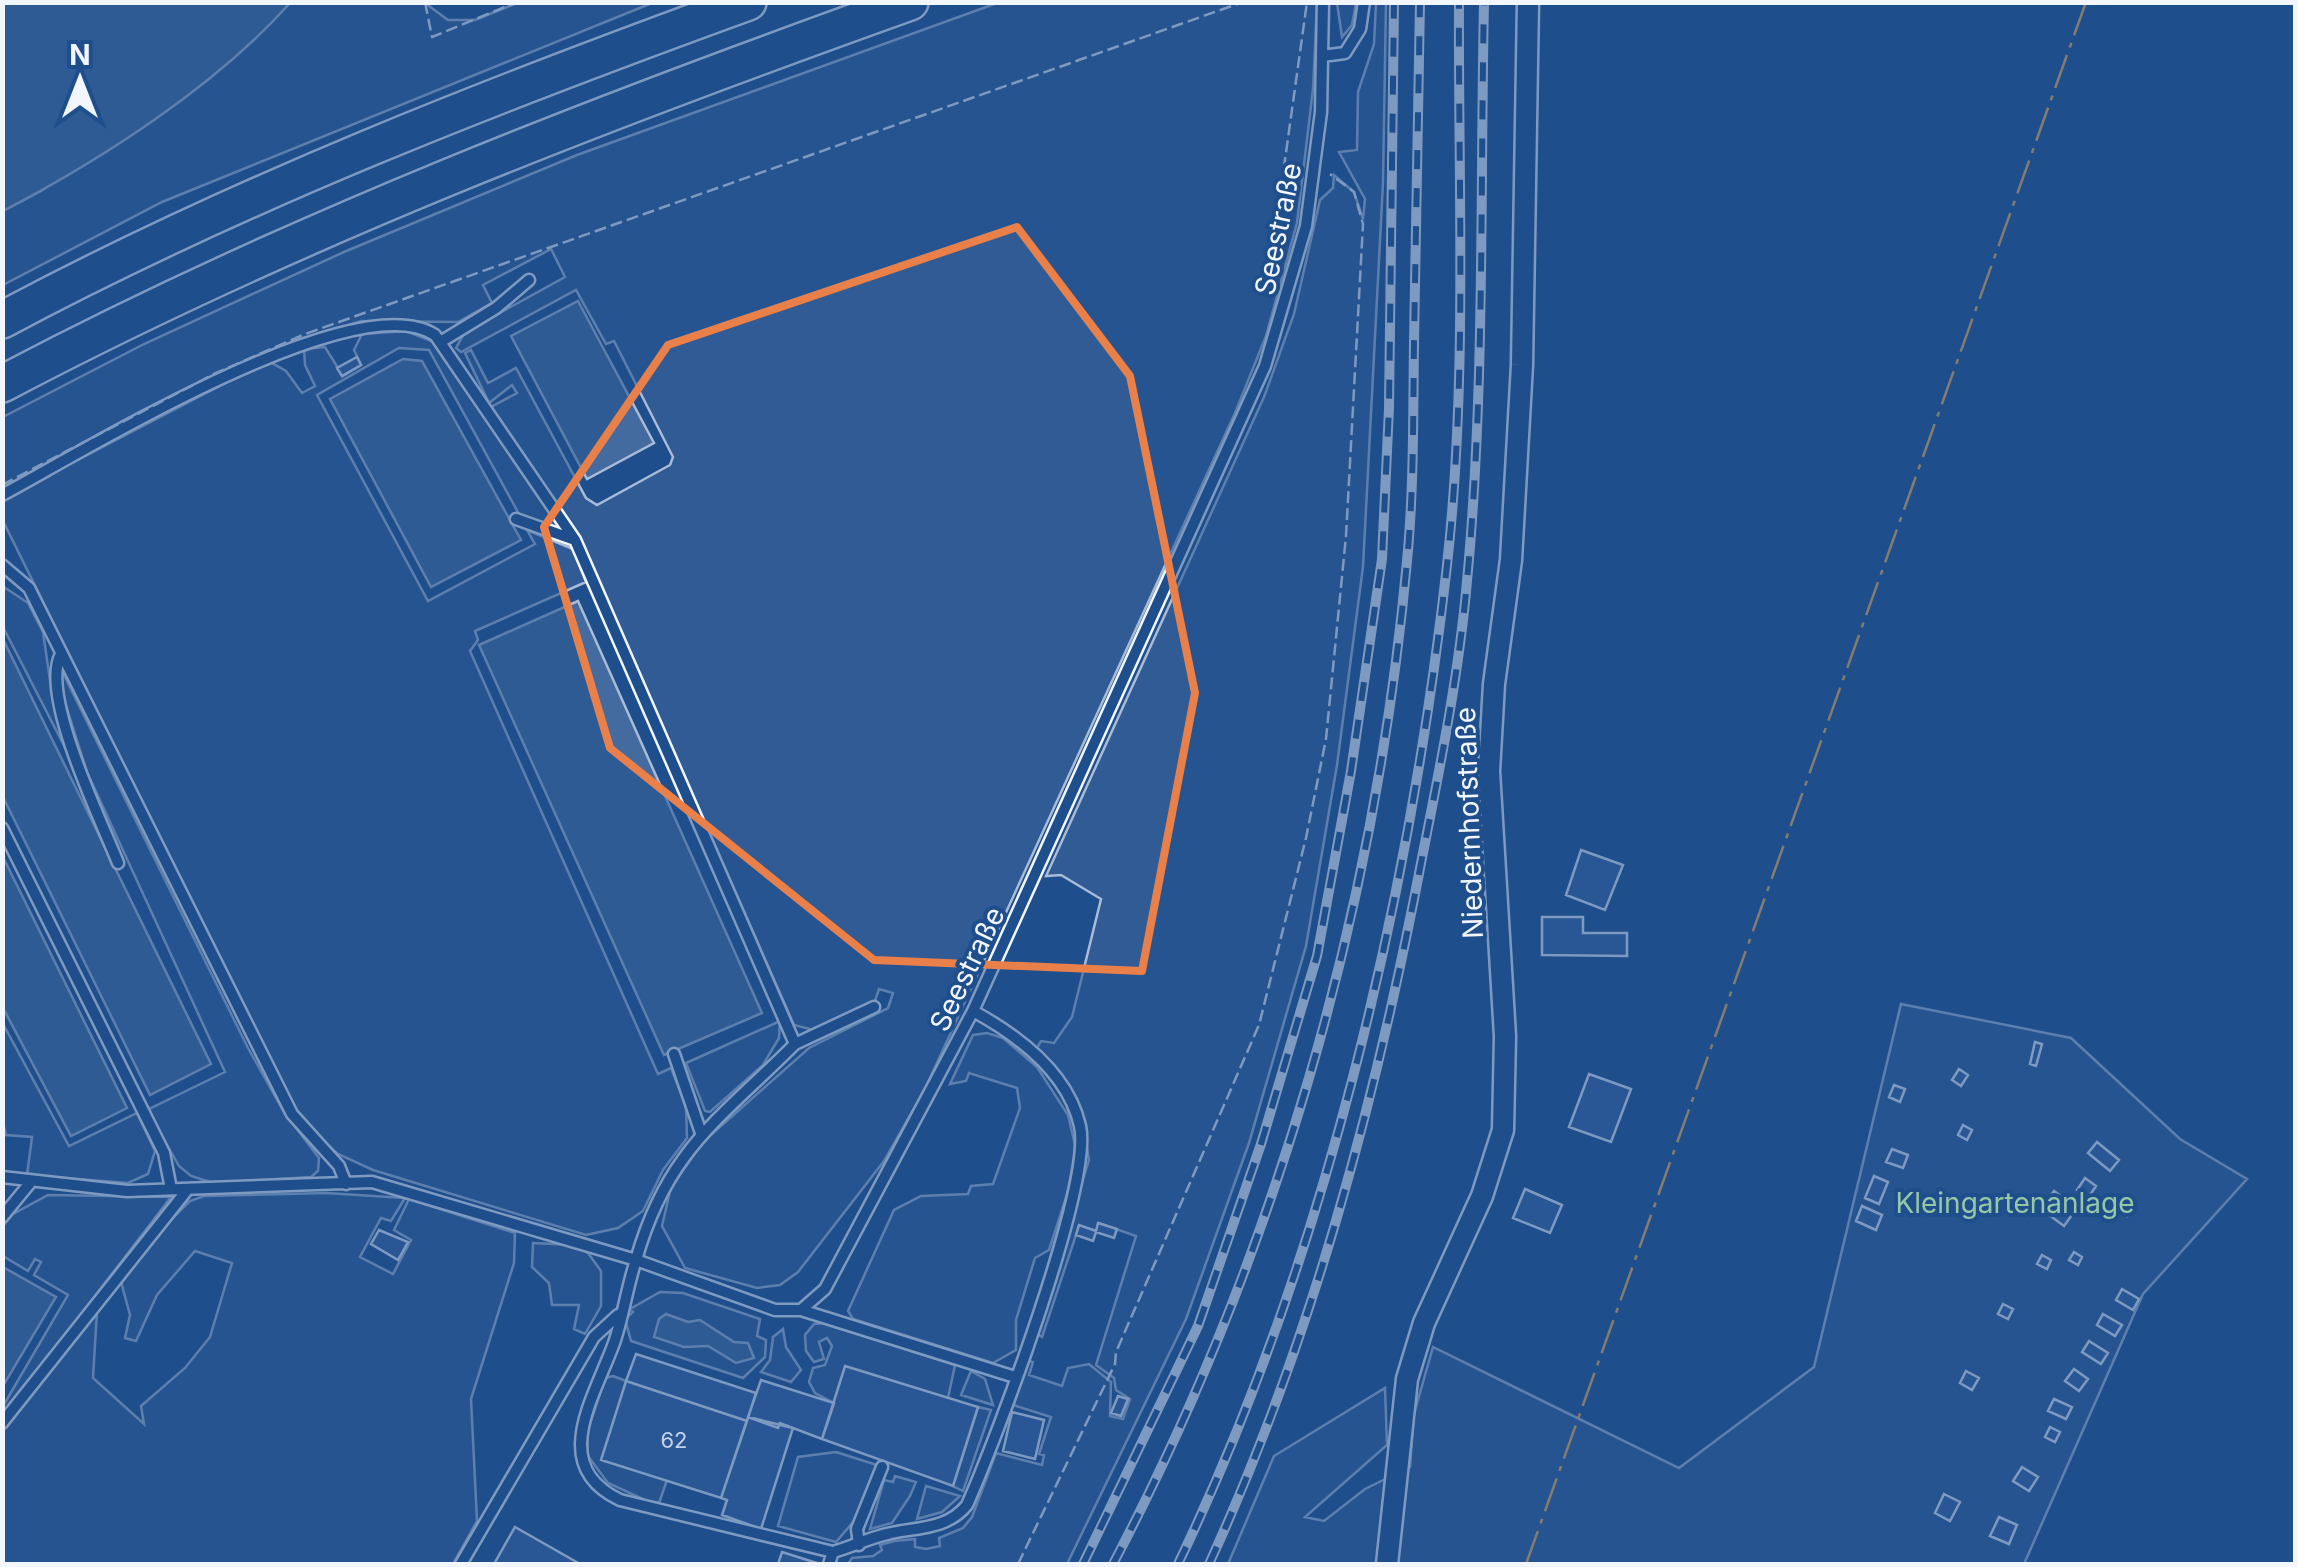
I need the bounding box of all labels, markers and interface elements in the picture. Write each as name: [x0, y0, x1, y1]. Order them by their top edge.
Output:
north arrow: [30, 30, 130, 130]
text: N: [69, 38, 91, 72]
street label: Seestraße: [1247, 160, 1309, 298]
street label: Niedernhofstraße: [1448, 706, 1490, 940]
street label: Seestraße: [922, 901, 1012, 1037]
park label: Kleingartenanlage: [1895, 1186, 2135, 1220]
house number: 62: [660, 1427, 688, 1453]

